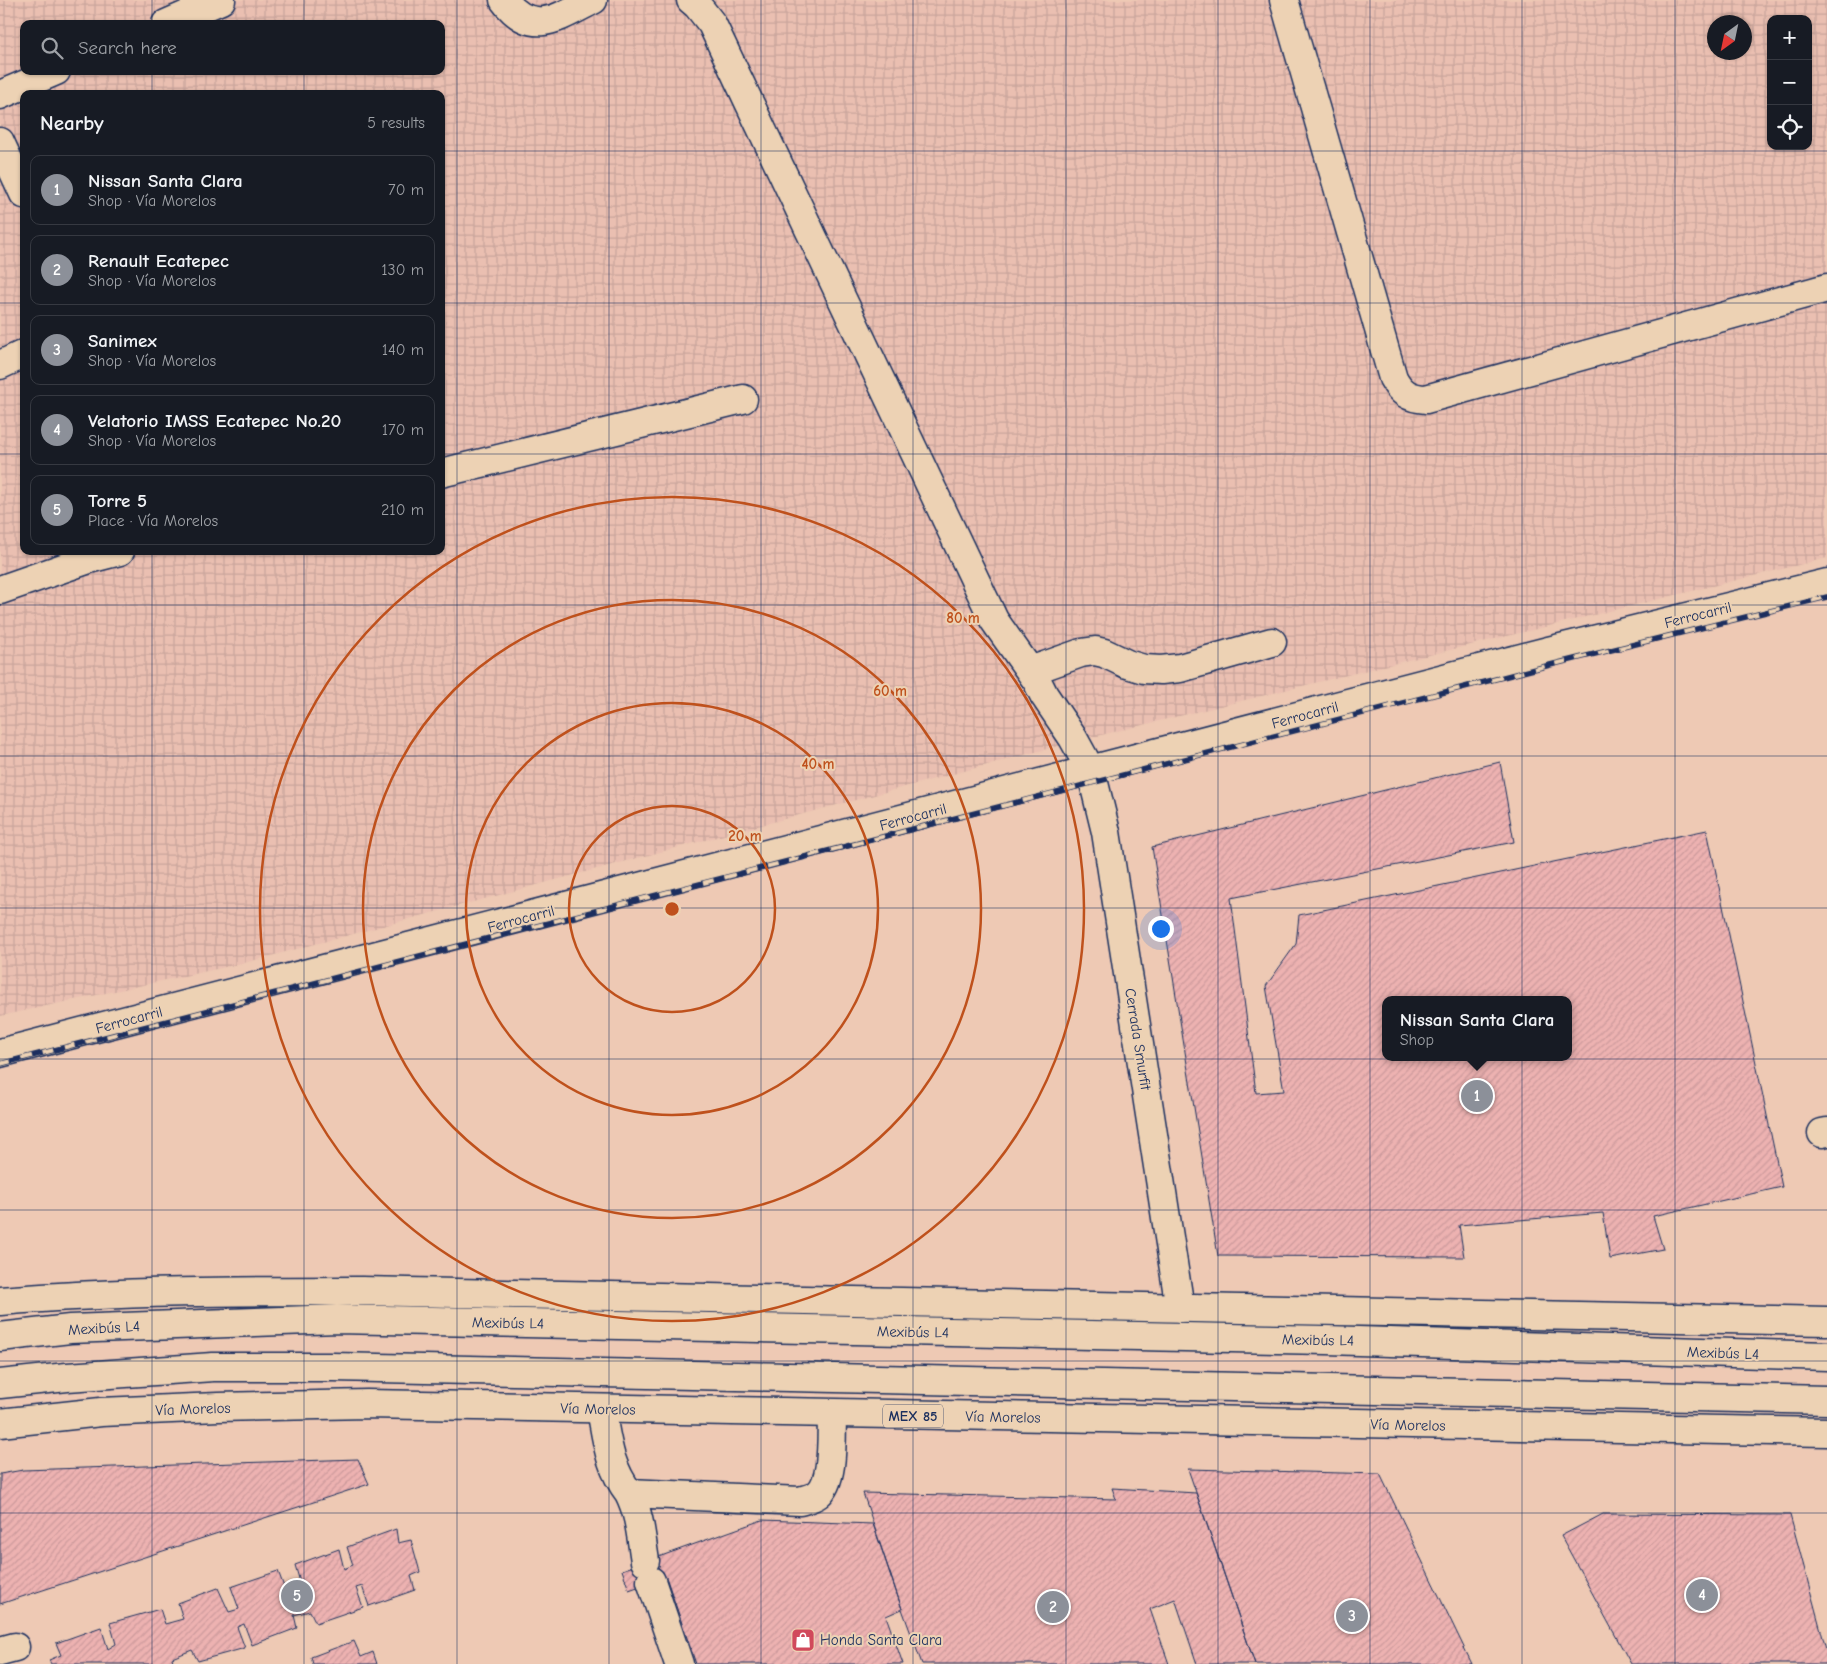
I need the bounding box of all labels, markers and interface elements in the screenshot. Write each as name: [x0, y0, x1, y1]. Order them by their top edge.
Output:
north arrow: [1707, 15, 1752, 60]
map controls: [1767, 15, 1812, 150]
button: +: [1767, 15, 1812, 60]
search box: [20, 20, 445, 75]
icon: search: [38, 34, 66, 62]
text: Search here: [78, 37, 177, 59]
button: −: [1767, 60, 1812, 105]
button: locate: [1767, 105, 1812, 150]
text: Nearby: [40, 111, 104, 135]
text: 5 results: [367, 114, 425, 132]
text: Nissan Santa Clara: [88, 170, 243, 192]
text: 1: [54, 181, 60, 199]
text: 70 m: [388, 181, 424, 199]
text: Shop · Vía Morelos: [88, 192, 216, 210]
text: Renault Ecatepec: [88, 250, 229, 272]
text: 2: [53, 261, 61, 279]
text: 130 m: [381, 261, 424, 279]
text: Shop · Vía Morelos: [88, 272, 216, 290]
text: Sanimex: [88, 330, 157, 352]
text: 3: [53, 341, 61, 359]
text: 140 m: [382, 341, 424, 359]
text: Shop · Vía Morelos: [88, 352, 216, 370]
text: Velatorio IMSS Ecatepec No.20: [88, 410, 341, 432]
text: 4: [53, 421, 61, 439]
text: 170 m: [382, 421, 424, 439]
text: Shop · Vía Morelos: [88, 432, 216, 450]
text: Torre 5: [88, 490, 147, 512]
text: 5: [53, 501, 61, 519]
text: 210 m: [381, 501, 424, 519]
text: Place · Vía Morelos: [88, 512, 218, 530]
street label: Ferrocarril: [1663, 598, 1733, 632]
text: 80 m: [946, 609, 980, 627]
text: 60 m: [873, 682, 907, 700]
street label: Ferrocarril: [1270, 697, 1340, 733]
text: 40 m: [802, 755, 835, 773]
street label: Ferrocarril: [878, 799, 948, 835]
text: 20 m: [728, 827, 762, 845]
centre of rings: [663, 900, 681, 918]
street label: Ferrocarril: [486, 901, 556, 937]
your location: [1148, 916, 1174, 942]
street label: Cerrada Smurfit: [1121, 987, 1155, 1092]
popup: [1382, 996, 1572, 1061]
street label: Ferrocarril: [94, 1002, 164, 1038]
text: Nissan Santa Clara: [1400, 1009, 1554, 1031]
text: Shop: [1400, 1031, 1434, 1049]
pin: 1: [1461, 1077, 1493, 1115]
street label: Mexibús L4: [472, 1313, 544, 1333]
street label: Mexibús L4: [67, 1317, 141, 1339]
street label: Mexibús L4: [877, 1322, 949, 1342]
street label: Mexibús L4: [1282, 1330, 1354, 1350]
street label: Mexibús L4: [1687, 1343, 1759, 1363]
street label: Vía Morelos: [155, 1399, 231, 1419]
street label: Vía Morelos: [560, 1399, 636, 1419]
road number: MEX 85: [883, 1404, 943, 1428]
street label: Vía Morelos: [965, 1407, 1041, 1427]
street label: Vía Morelos: [1370, 1415, 1446, 1435]
pin: 4: [1686, 1576, 1718, 1614]
pin: 5: [281, 1577, 313, 1615]
pin: 2: [1037, 1588, 1069, 1626]
pin: 3: [1336, 1597, 1368, 1635]
shop icon: Honda Santa Clara: [790, 1627, 816, 1653]
place label: Honda Santa Clara: [820, 1631, 942, 1649]

